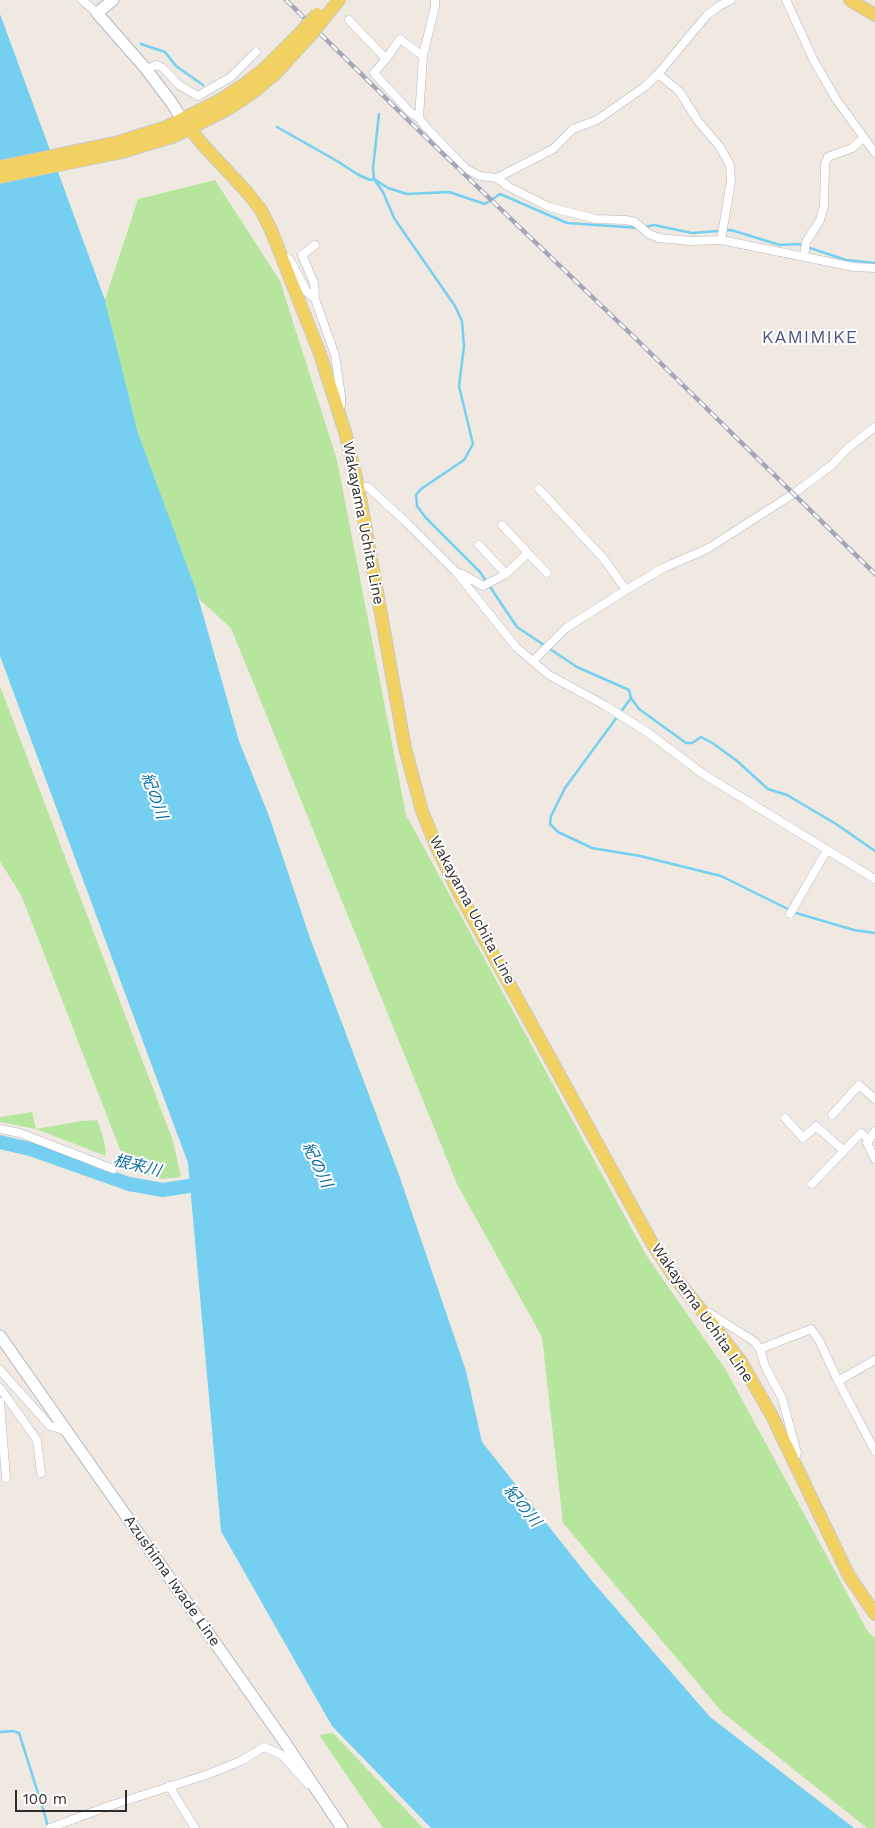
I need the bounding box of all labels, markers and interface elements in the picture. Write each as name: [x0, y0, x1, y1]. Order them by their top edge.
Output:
district label: KAMIMIKE: [761, 327, 859, 349]
street label: Wakayama Uchita Line: [338, 440, 388, 606]
water label: 紀の川: [137, 770, 171, 822]
street label: Wakayama Uchita Line: [425, 833, 519, 987]
water label: 紀の川: [298, 1139, 336, 1191]
water label: 根来川: [111, 1151, 163, 1181]
street label: Wakayama Uchita Line: [647, 1240, 757, 1386]
water label: 紀の川: [499, 1481, 545, 1531]
street label: Azushima Iwade Line: [120, 1512, 224, 1650]
scale bar: [18, 1780, 130, 1812]
text: 100 m: [23, 1790, 67, 1808]

